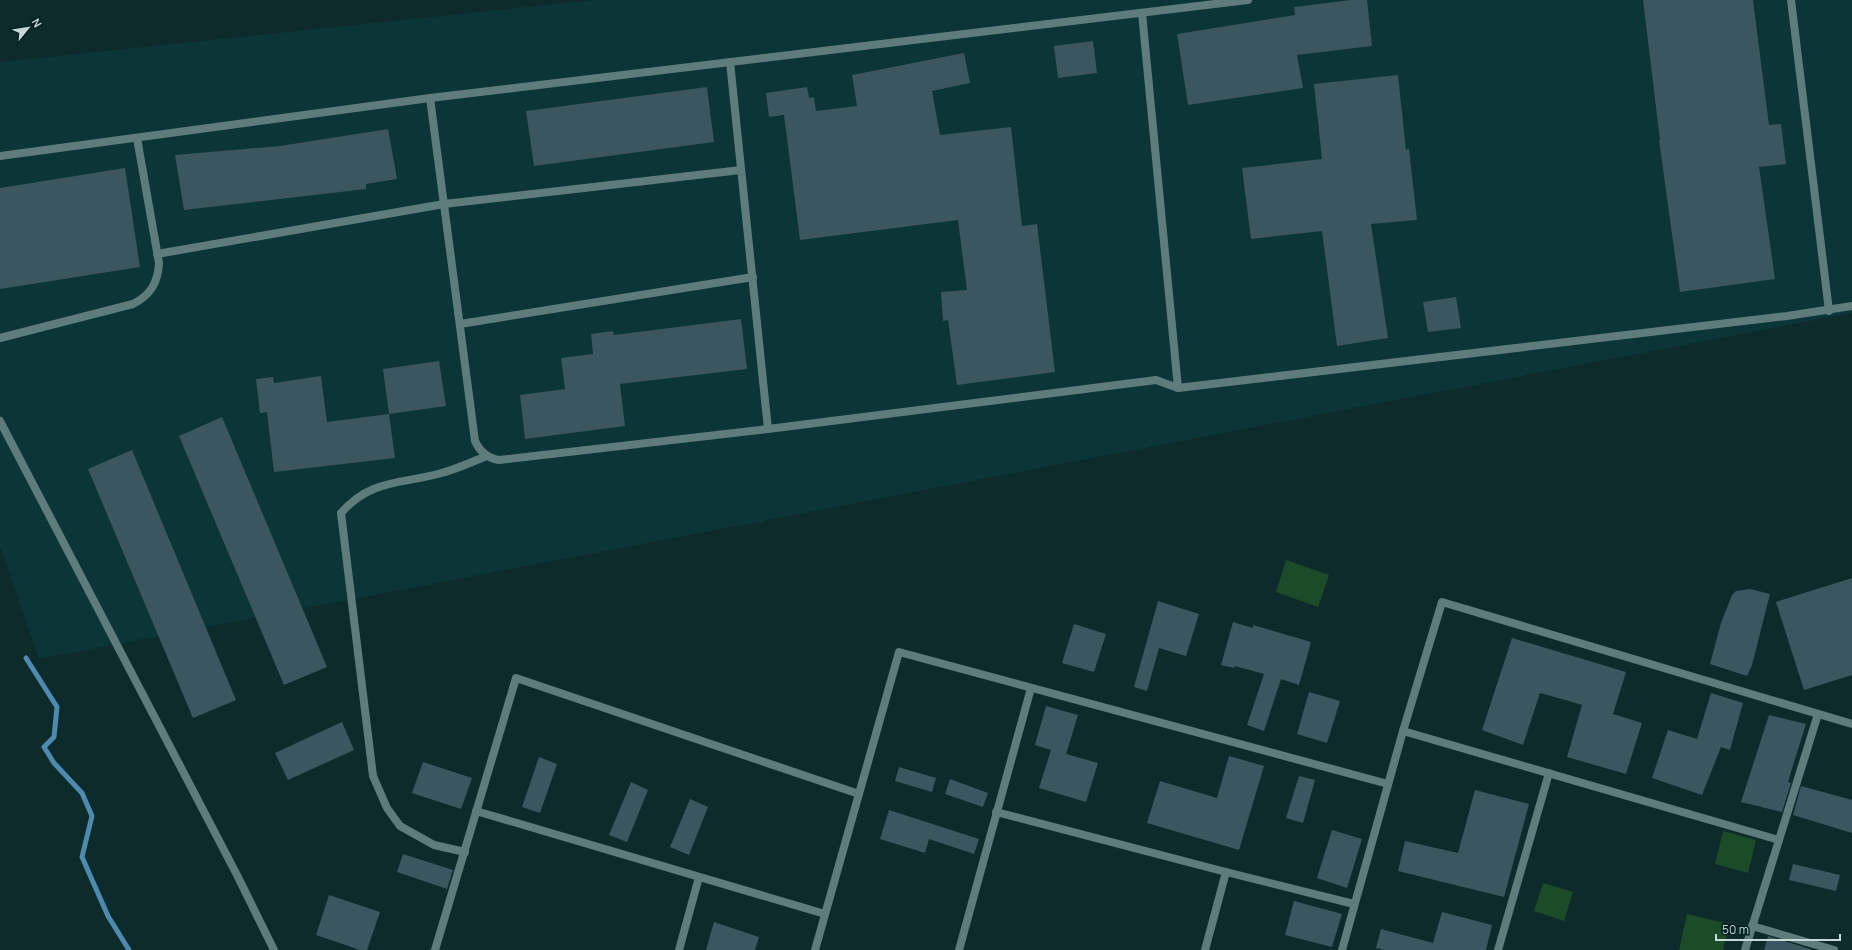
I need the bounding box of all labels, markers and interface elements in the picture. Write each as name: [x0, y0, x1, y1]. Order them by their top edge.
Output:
north arrow: [8, 8, 48, 48]
text: N: [29, 16, 46, 30]
scale bar: [1716, 916, 1840, 942]
text: 50 m: [1722, 921, 1749, 938]

